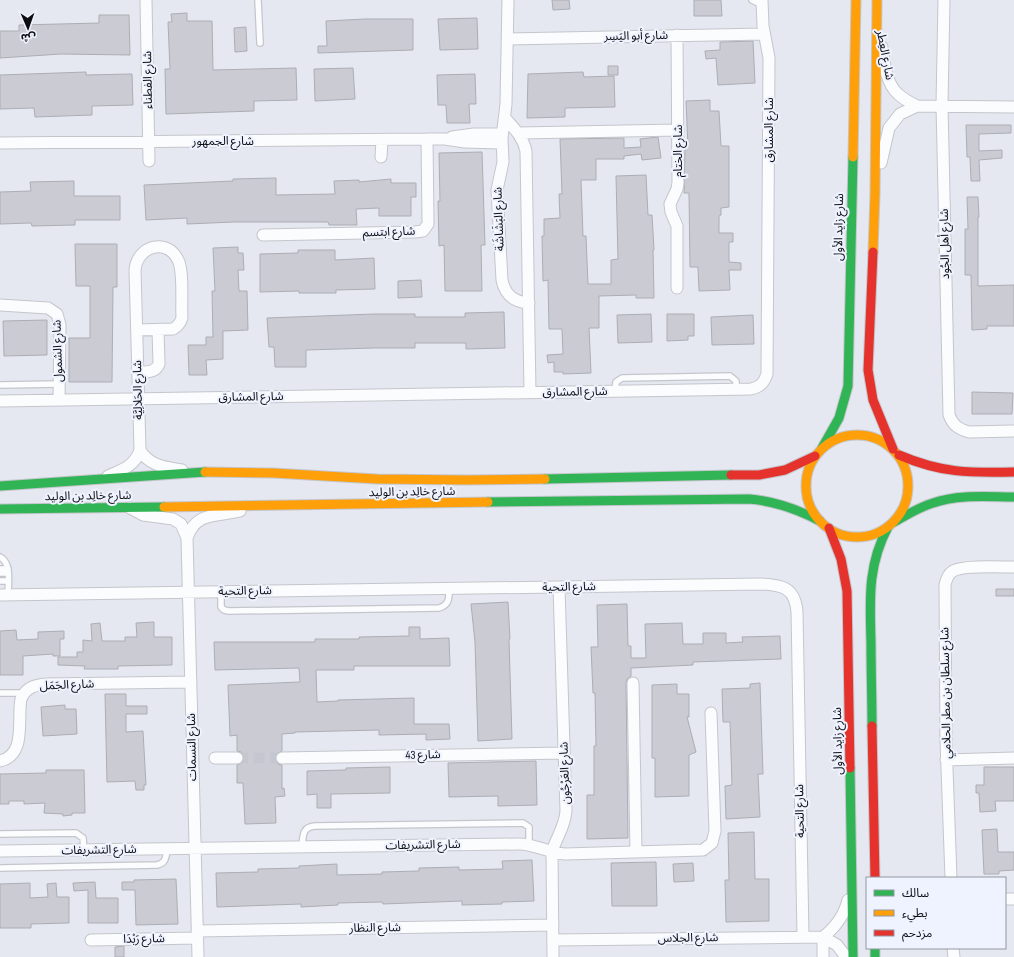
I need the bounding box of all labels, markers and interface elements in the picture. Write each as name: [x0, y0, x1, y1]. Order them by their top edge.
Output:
north arrow: [8, 8, 48, 48]
street label: شارع أبو اليَسِر: [603, 27, 668, 45]
street label: شارع العِطر: [872, 28, 897, 82]
text: ش: [21, 31, 36, 44]
street label: شارع الفطناء: [140, 51, 157, 109]
street label: شارع المشارق: [762, 97, 778, 163]
street label: شارع الختام: [671, 125, 687, 177]
street label: شارع الجمهور: [191, 134, 254, 150]
street label: شارع البَشَاشَة: [490, 187, 509, 251]
street label: شارع زايد الأول: [831, 193, 848, 261]
street label: شارع أهل الجُود: [936, 209, 954, 279]
street label: شارع ابتسم: [362, 224, 416, 241]
street label: شارع الشمول: [49, 320, 68, 382]
street label: شارع الحَلالِيَّة: [130, 360, 147, 420]
street label: شارع المشارق: [542, 384, 608, 401]
street label: شارع المشارق: [218, 389, 284, 406]
street label: شارع خالِد بن الوليد: [368, 484, 456, 501]
street label: شارع خالِد بن الوليد: [44, 488, 132, 505]
street label: شارع التحية: [542, 579, 596, 596]
street label: شارع التحية: [218, 583, 272, 600]
street label: شارع سلطان بن مطر الحلامي: [937, 627, 956, 759]
street label: شارع الجَمَل: [39, 677, 95, 694]
street label: شارع زايد الأول: [830, 707, 847, 775]
street label: شارع النسمات: [184, 713, 201, 781]
street label: شارع العَرْجُون: [556, 741, 575, 805]
street label: شارع 43: [405, 747, 441, 764]
street label: شارع التحية: [792, 784, 809, 838]
street label: شارع التشريفات: [385, 837, 461, 854]
street label: شارع التشريفات: [61, 842, 137, 859]
legend: [866, 877, 1006, 949]
text: سالك: [902, 886, 929, 901]
text: بطيء: [902, 906, 928, 923]
street label: شارع النظار: [348, 920, 401, 937]
text: مزدحم: [902, 926, 932, 942]
street label: شارع الجلاس: [658, 930, 718, 947]
street label: شارع رَبْدَا: [123, 931, 165, 948]

